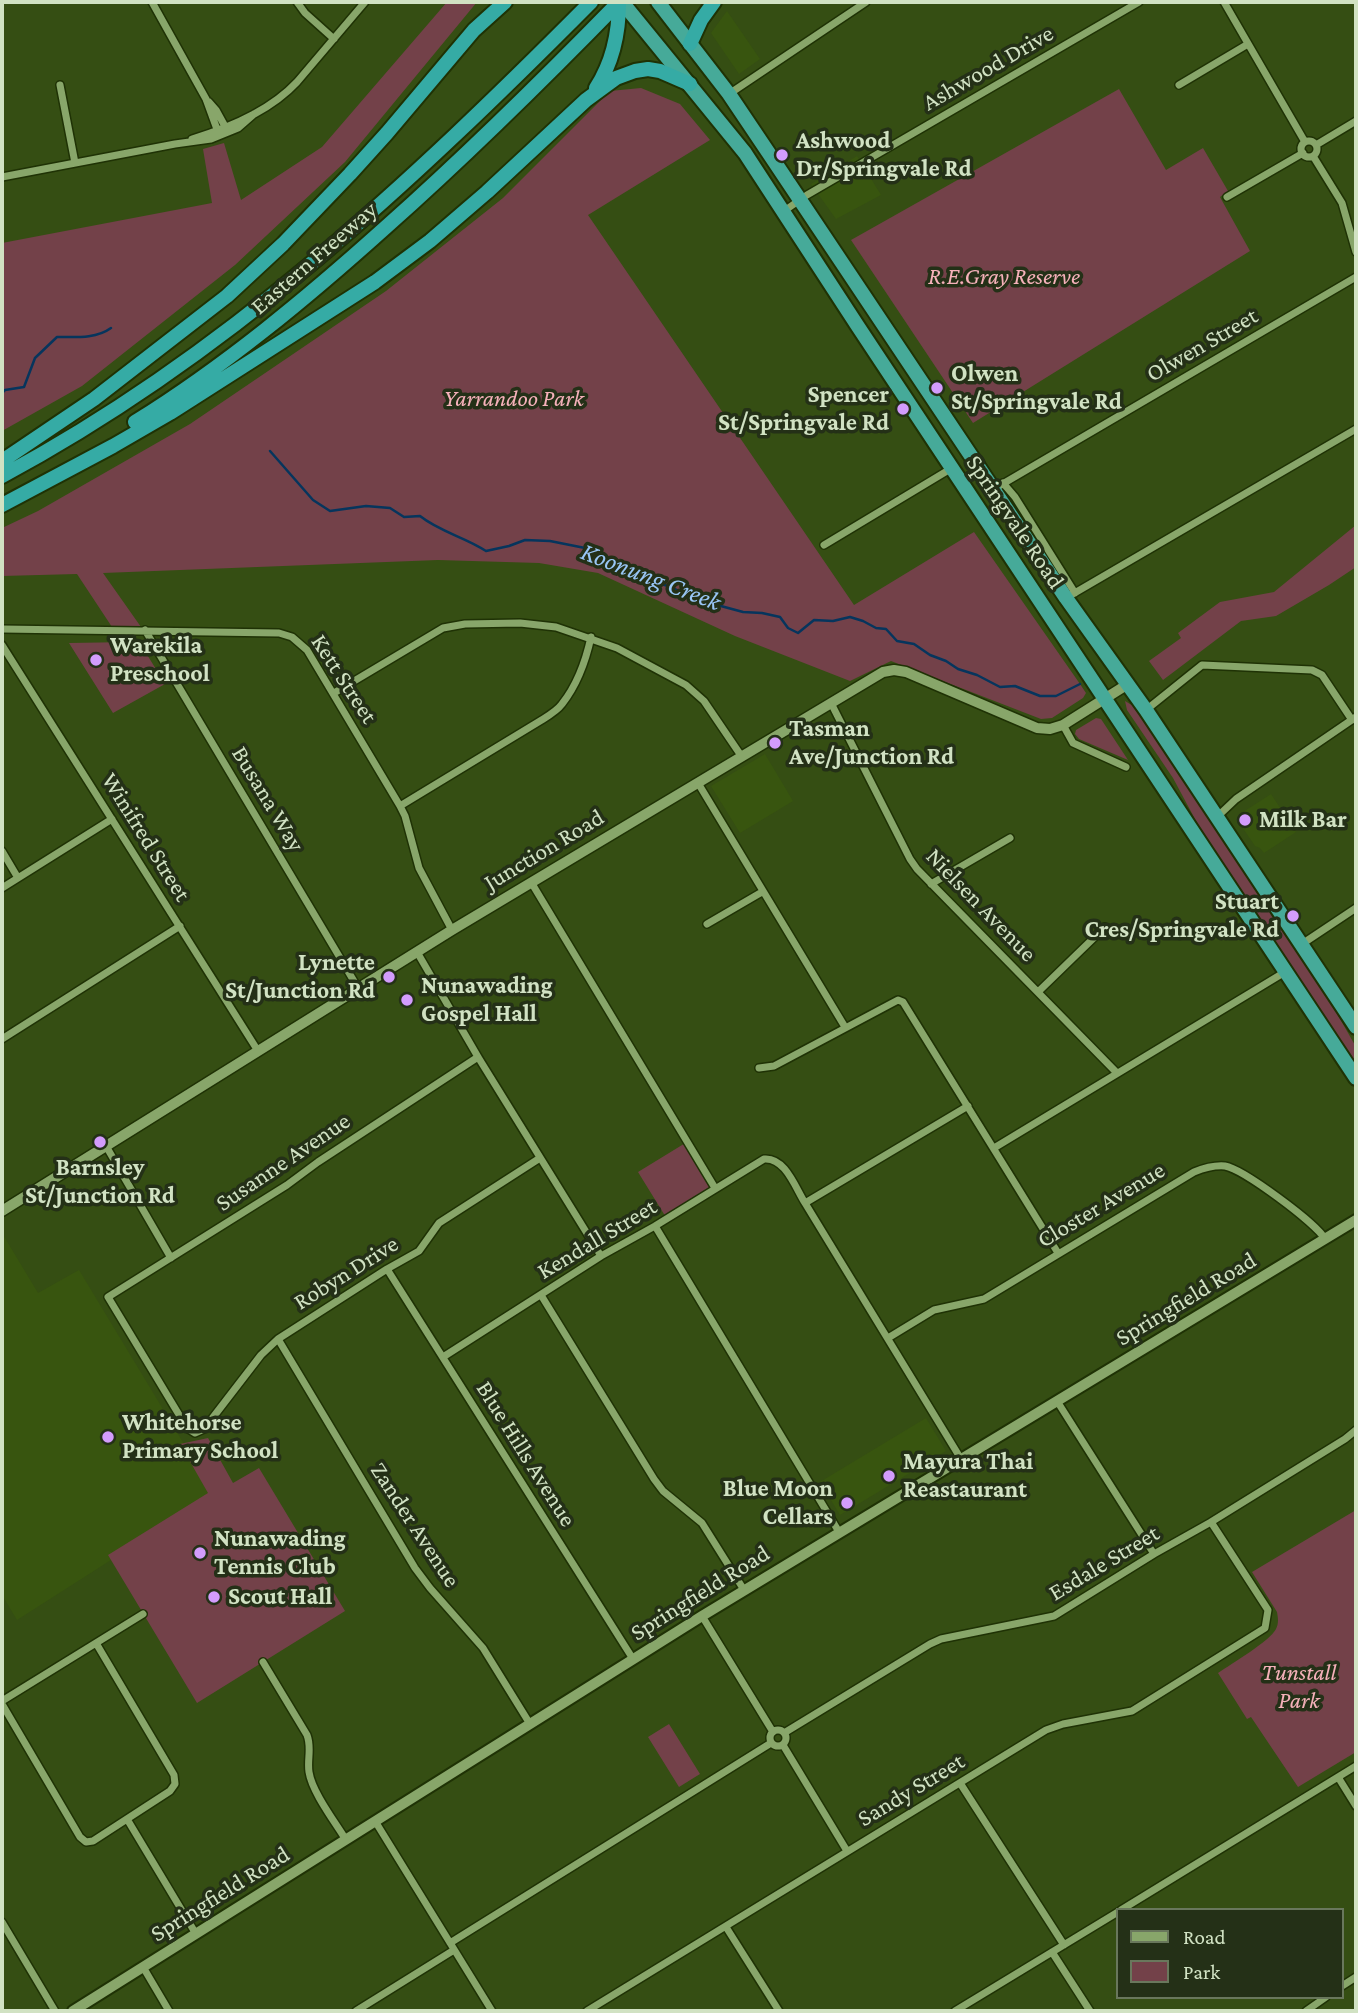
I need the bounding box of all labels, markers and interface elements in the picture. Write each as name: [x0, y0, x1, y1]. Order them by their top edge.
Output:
street label: Ashwood Drive: [917, 19, 1059, 117]
place label: Ashwood Dr/Springvale Rd: [796, 127, 972, 183]
marker: Ashwood Dr/Springvale Rd: [774, 147, 790, 163]
street label: Eastern Freeway: [245, 195, 383, 321]
park label: R.E.Gray Reserve: [928, 263, 1080, 291]
street label: Olwen Street: [1141, 302, 1263, 388]
place label: Olwen St/Springvale Rd: [951, 360, 1122, 416]
marker: Olwen St/Springvale Rd: [929, 380, 945, 396]
place label: Spencer St/Springvale Rd: [718, 381, 889, 437]
park label: Yarrandoo Park: [444, 385, 584, 413]
marker: Spencer St/Springvale Rd: [895, 401, 911, 417]
street label: Springvale Road: [960, 450, 1070, 594]
water label: Koonung Creek: [577, 536, 725, 618]
street label: Kett Street: [305, 629, 383, 729]
place label: Warekila Preschool: [110, 632, 210, 688]
marker: Warekila Preschool: [88, 652, 104, 668]
place label: Tasman Ave/Junction Rd: [789, 715, 954, 771]
marker: Tasman Ave/Junction Rd: [767, 735, 783, 751]
street label: Busana Way: [225, 741, 311, 857]
street label: Winifred Street: [95, 767, 197, 907]
street label: Junction Road: [479, 803, 609, 897]
place label: Milk Bar: [1259, 806, 1347, 834]
marker: Milk Bar: [1237, 812, 1253, 828]
street label: Nielsen Avenue: [920, 842, 1042, 968]
place label: Stuart Cres/Springvale Rd: [1084, 888, 1279, 944]
marker: Stuart Cres/Springvale Rd: [1285, 908, 1301, 924]
place label: Lynette St/Junction Rd: [225, 949, 375, 1005]
marker: Lynette St/Junction Rd: [381, 969, 397, 985]
place label: Nunawading Gospel Hall: [421, 972, 553, 1028]
marker: Nunawading Gospel Hall: [399, 992, 415, 1008]
street label: Susanne Avenue: [210, 1106, 356, 1218]
marker: Barnsley St/Junction Rd: [92, 1134, 108, 1150]
place label: Barnsley St/Junction Rd: [25, 1154, 175, 1210]
street label: Closter Avenue: [1032, 1156, 1170, 1254]
street label: Kendall Street: [532, 1192, 662, 1286]
street label: Robyn Drive: [288, 1230, 404, 1316]
street label: Springfield Road: [1111, 1246, 1261, 1352]
street label: Blue Hills Avenue: [470, 1376, 582, 1532]
place label: Whitehorse Primary School: [122, 1409, 278, 1465]
marker: Whitehorse Primary School: [100, 1429, 116, 1445]
place label: Mayura Thai Reastaurant: [903, 1448, 1033, 1504]
street label: Zander Avenue: [364, 1457, 466, 1593]
marker: Mayura Thai Reastaurant: [881, 1468, 897, 1484]
place label: Blue Moon Cellars: [723, 1475, 833, 1531]
marker: Blue Moon Cellars: [839, 1495, 855, 1511]
street label: Esdale Street: [1044, 1519, 1164, 1607]
place label: Nunawading Tennis Club: [214, 1525, 346, 1581]
street label: Springfield Road: [625, 1539, 775, 1647]
marker: Nunawading Tennis Club: [192, 1545, 208, 1561]
place label: Scout Hall: [228, 1583, 332, 1611]
marker: Scout Hall: [206, 1589, 222, 1605]
park label: Tunstall Park: [1262, 1659, 1336, 1715]
street label: Sandy Street: [852, 1747, 970, 1833]
street label: Springfield Road: [145, 1840, 295, 1948]
legend: [1116, 1908, 1344, 1999]
text: Road: [1183, 1925, 1226, 1949]
text: Park: [1183, 1960, 1220, 1984]

